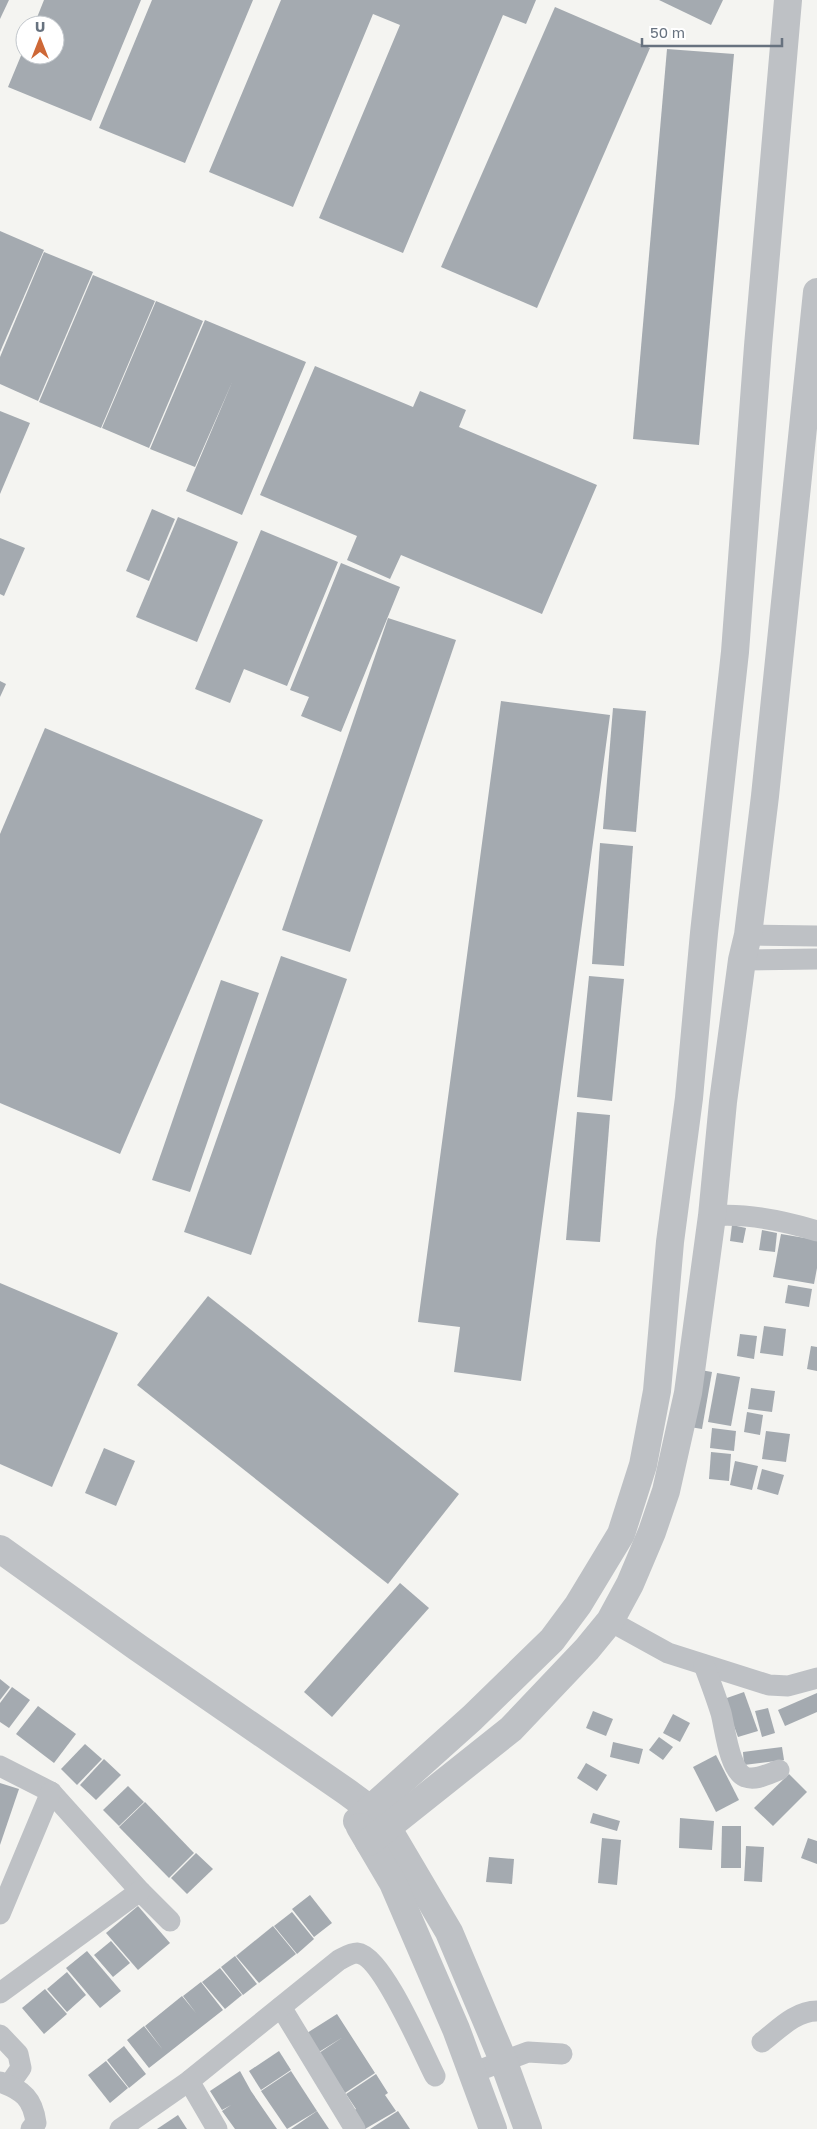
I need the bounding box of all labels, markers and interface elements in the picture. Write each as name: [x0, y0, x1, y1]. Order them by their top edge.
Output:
north arrow: [15, 15, 65, 65]
scale bar: [642, 15, 782, 47]
text: U: [35, 18, 45, 35]
text: 50 m: [650, 23, 685, 41]

